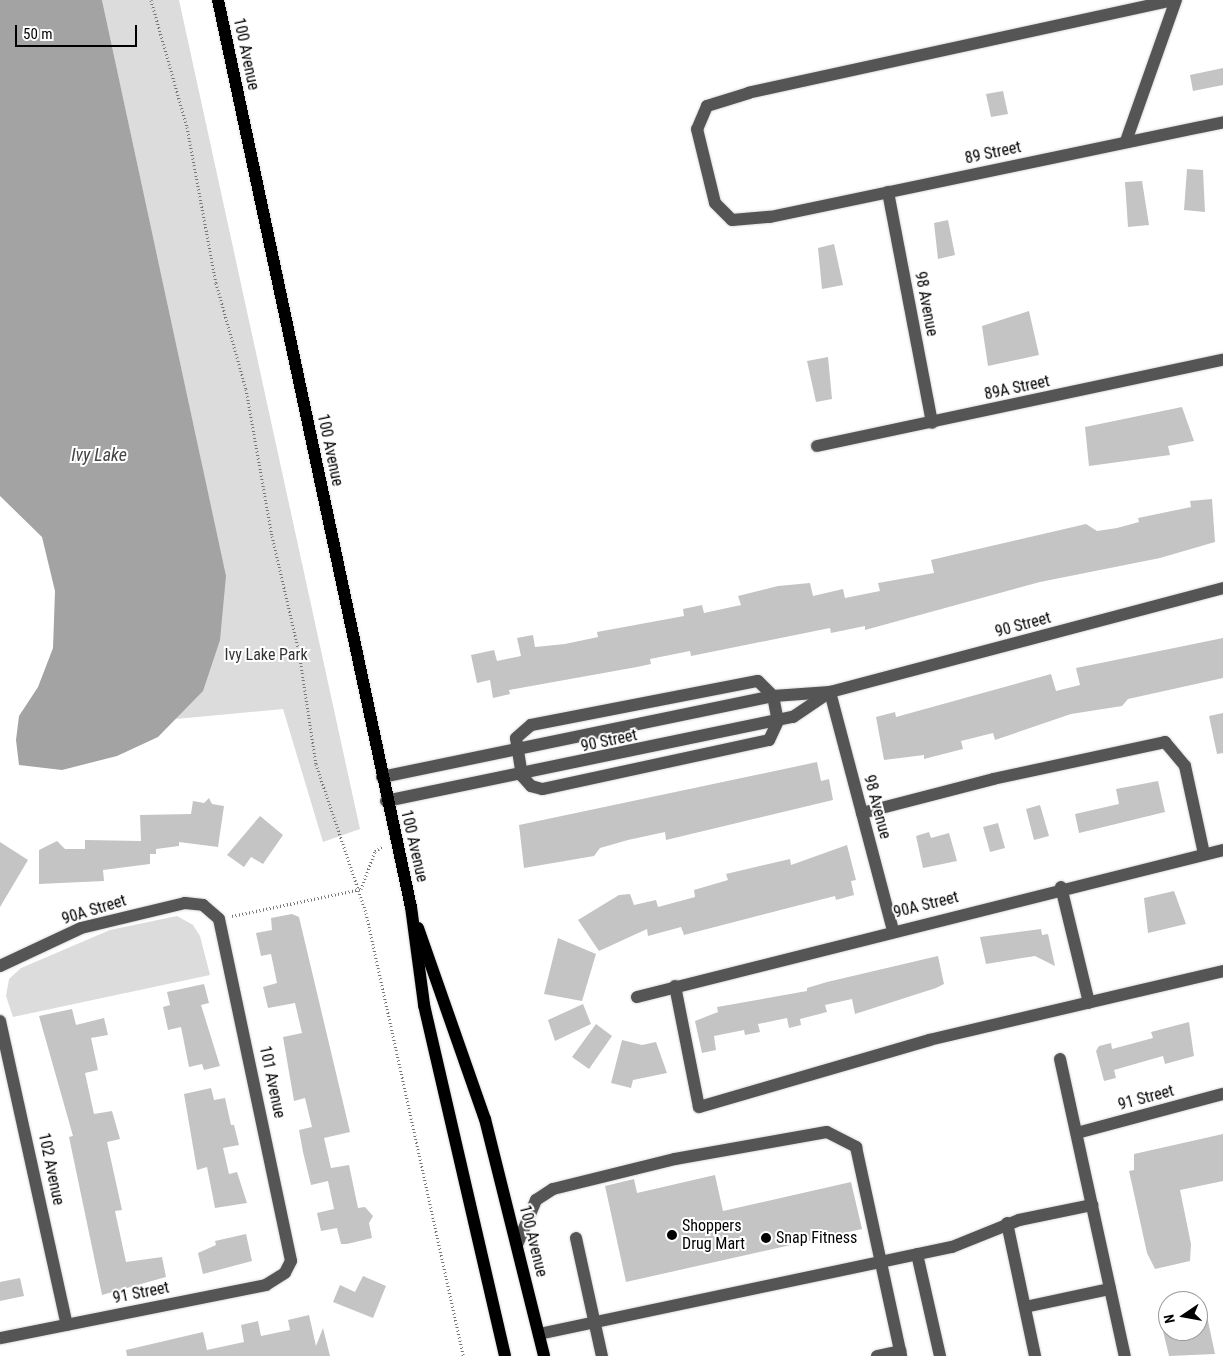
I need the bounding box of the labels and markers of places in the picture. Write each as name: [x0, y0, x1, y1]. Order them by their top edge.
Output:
place label: Shoppers Drug Mart: [682, 1216, 745, 1254]
place label: Snap Fitness: [776, 1228, 857, 1248]
marker: Shoppers Drug Mart: [666, 1229, 678, 1241]
marker: Snap Fitness: [760, 1232, 772, 1244]

